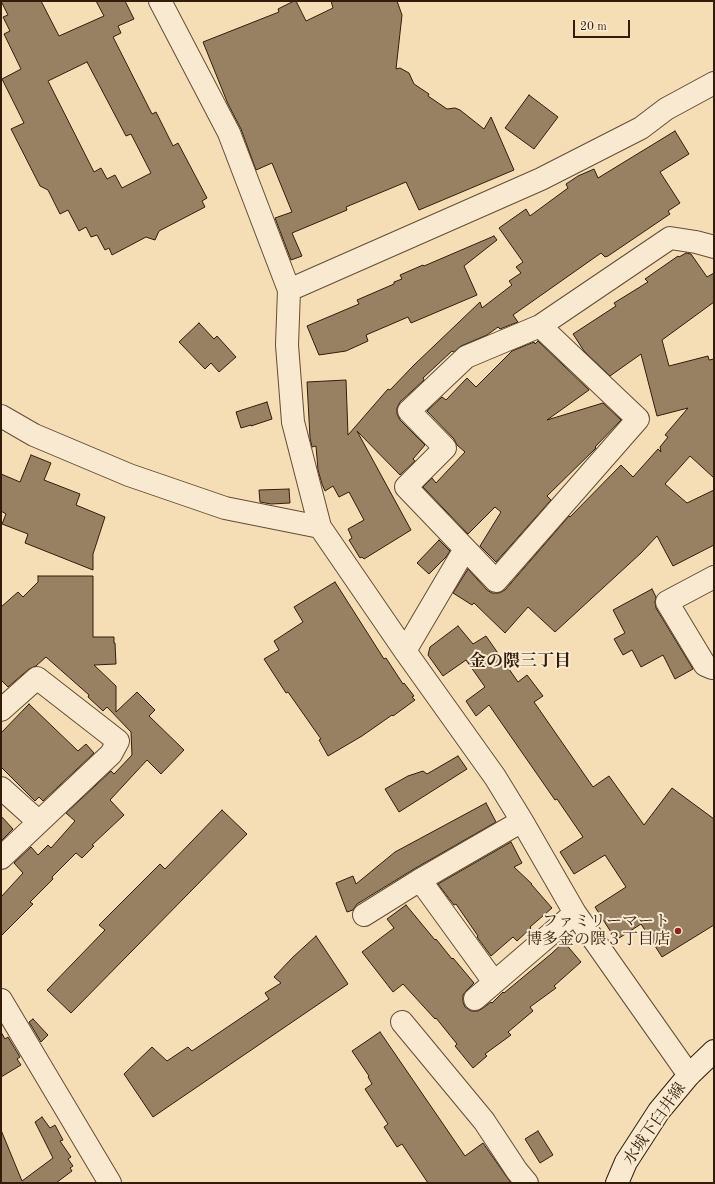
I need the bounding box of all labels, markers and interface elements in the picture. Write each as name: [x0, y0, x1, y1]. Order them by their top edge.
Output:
scale bar: [575, 12, 632, 38]
text: 20 m: [580, 21, 607, 33]
district label: 金の隈三丁目: [469, 652, 571, 672]
place label: ファミリーマート 博多金の隈３丁目店: [526, 912, 670, 950]
marker: ファミリーマート 博多金の隈３丁目店: [673, 926, 683, 936]
street label: 水城下臼井線: [620, 1079, 690, 1169]

